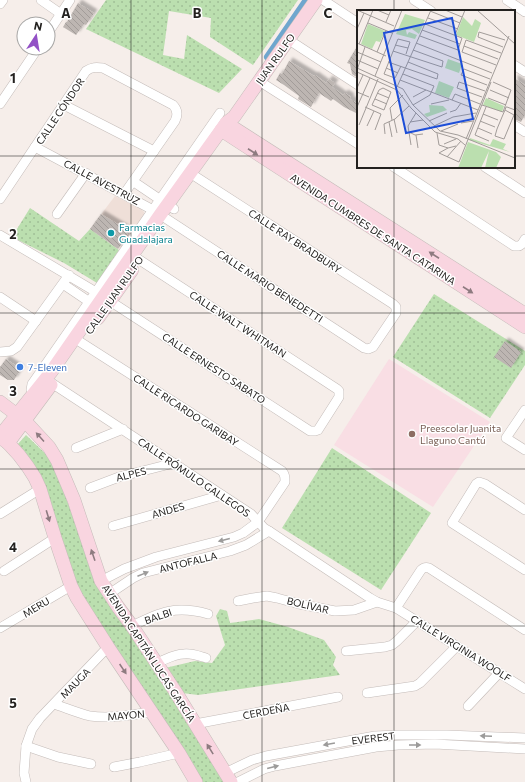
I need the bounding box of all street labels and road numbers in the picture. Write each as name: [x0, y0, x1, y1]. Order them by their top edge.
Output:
street label: JUAN RULFO: [253, 31, 297, 87]
street label: CALLE CÓNDOR: [33, 75, 87, 147]
street label: CALLE AVESTRUZ: [62, 157, 142, 207]
street label: AVENIDA CUMBRES DE SANTA CATARINA: [288, 171, 458, 287]
street label: CALLE RAY BRADBURY: [246, 206, 344, 276]
street label: CALLE MARIO BENEDETTI: [215, 247, 325, 325]
street label: CALLE JUAN RULFO: [82, 254, 146, 336]
street label: CALLE WALT WHITMAN: [187, 288, 289, 360]
street label: CALLE ERNESTO SABATO: [160, 330, 268, 406]
street label: CALLE RICARDO GARIBAY: [131, 371, 241, 449]
street label: CALLE RÓMULO GALLEGOS: [136, 435, 253, 519]
street label: ALPES: [115, 464, 147, 484]
street label: ANDES: [150, 500, 186, 520]
street label: ANTOFALLA: [158, 549, 218, 575]
street label: AVENIDA CAPITÁN LUCAS GARCÍA: [100, 582, 198, 724]
street label: MERU: [20, 594, 52, 620]
street label: BOLÍVAR: [286, 594, 331, 616]
street label: BALBI: [143, 606, 173, 626]
street label: CALLE VIRGINIA WOOLF: [408, 612, 514, 684]
street label: MAUGA: [58, 665, 92, 701]
street label: CERDEÑA: [242, 701, 290, 721]
street label: MAYON: [107, 707, 145, 723]
street label: EVEREST: [351, 729, 396, 747]

